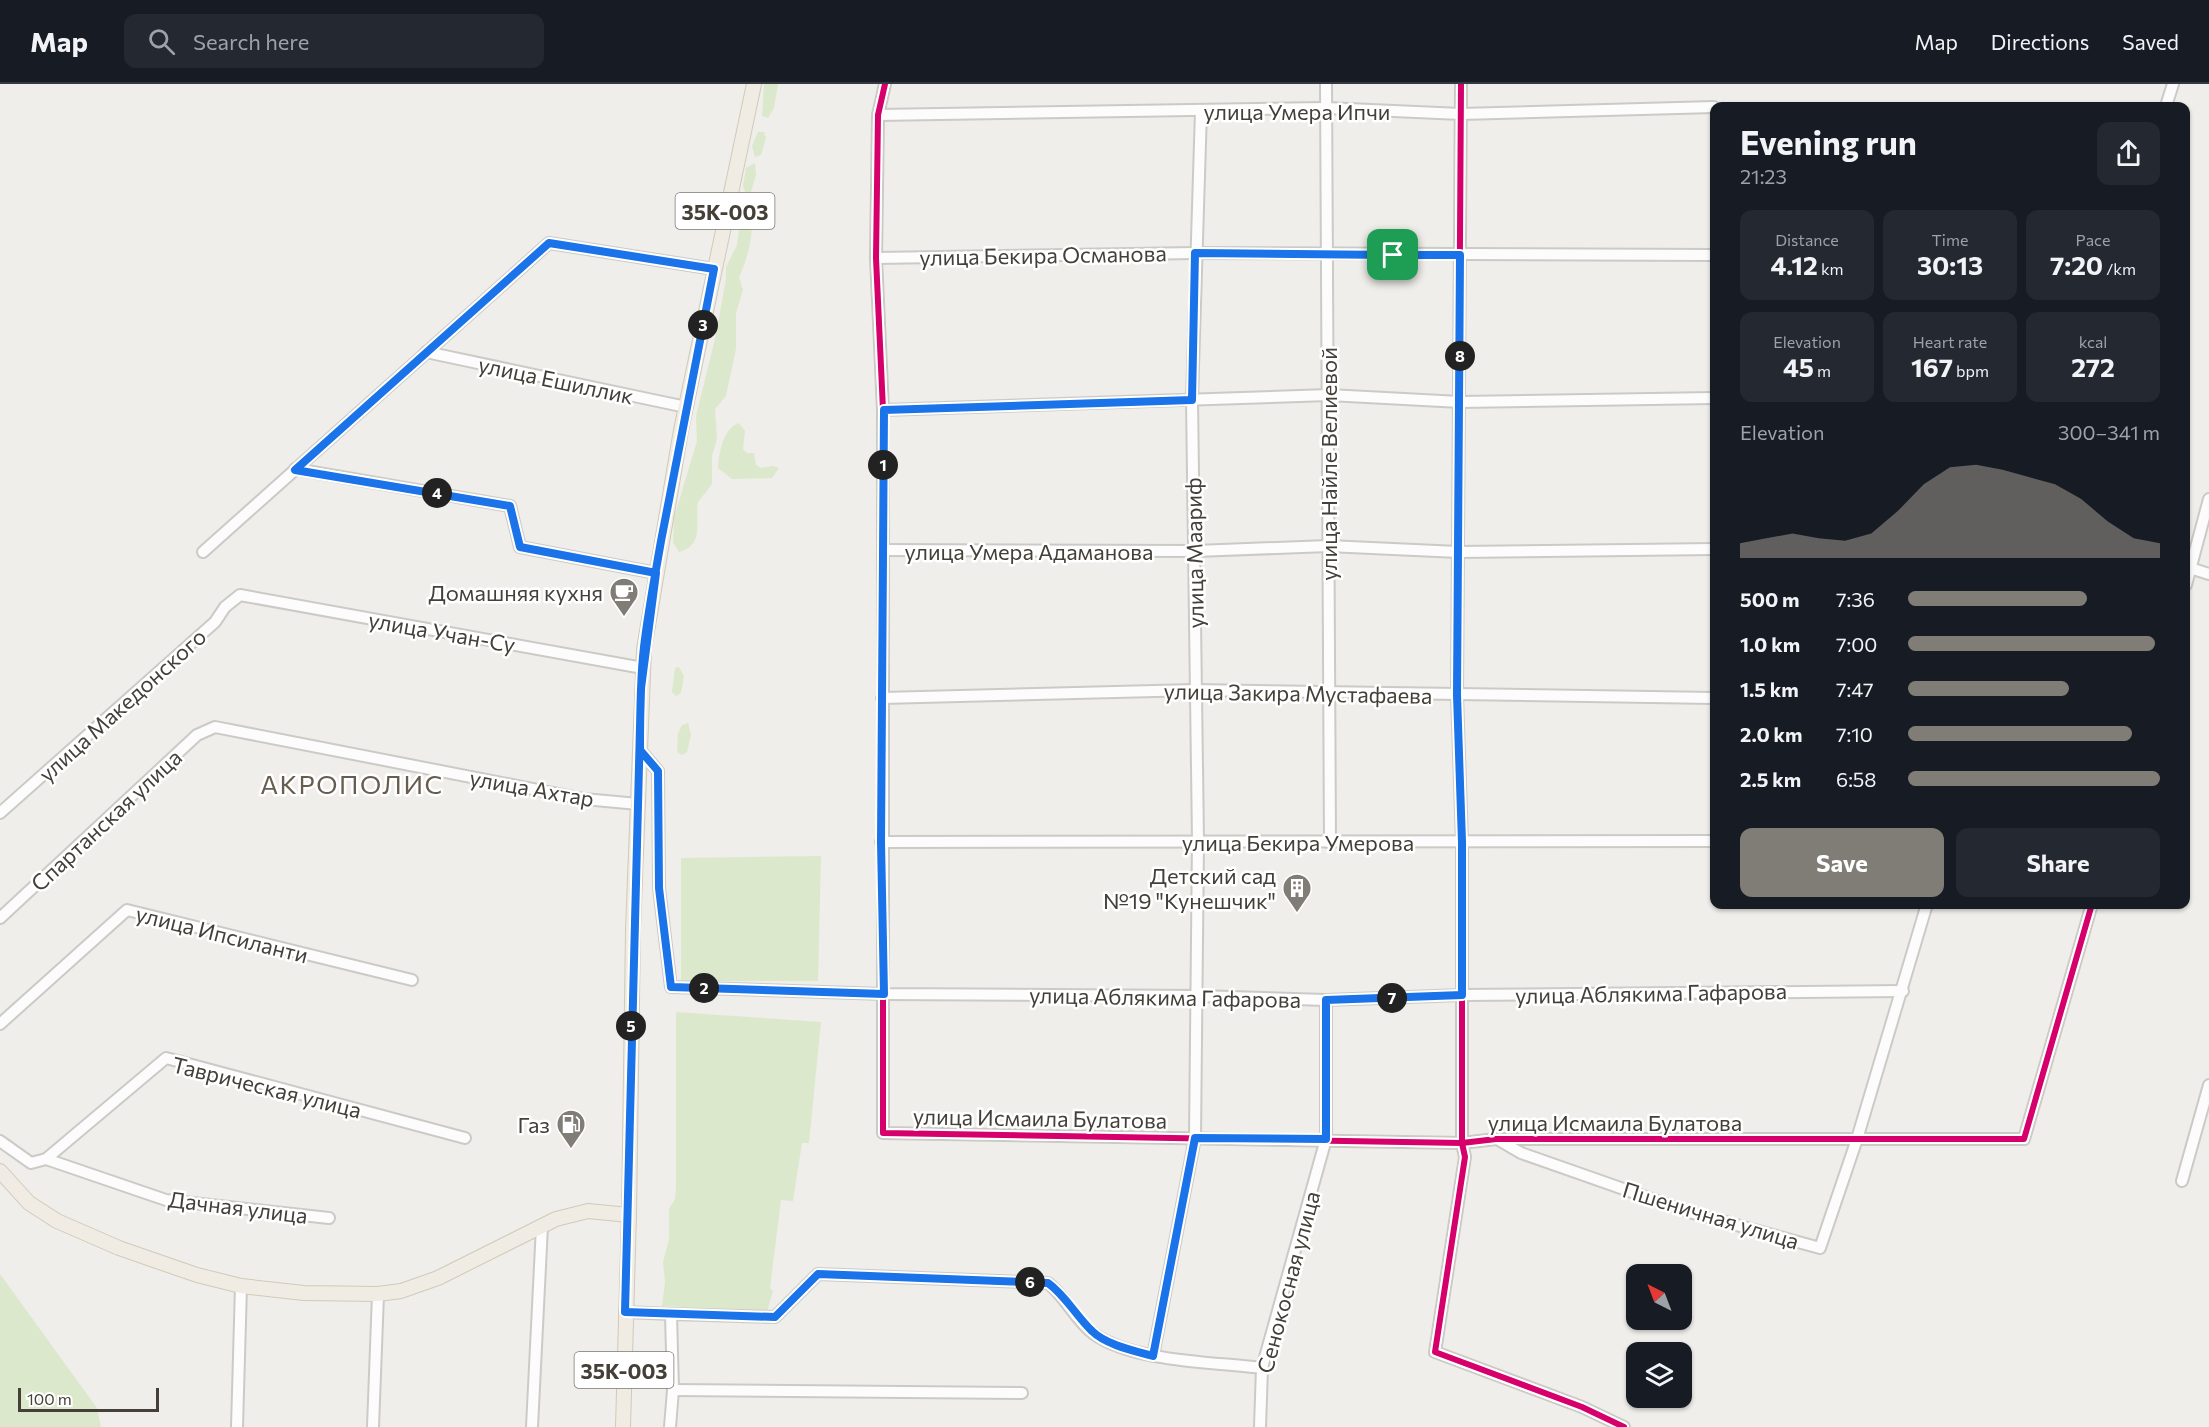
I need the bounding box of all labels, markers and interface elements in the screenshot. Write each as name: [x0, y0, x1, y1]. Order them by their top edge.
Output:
search box: [124, 14, 544, 68]
text: Map: [30, 24, 88, 58]
icon: search: [145, 25, 178, 58]
text: Search here: [193, 28, 309, 55]
text: Map: [1915, 29, 1958, 54]
text: Directions: [1991, 29, 2089, 54]
text: Saved: [2122, 29, 2179, 54]
street label: улица Умера Ипчи: [1204, 98, 1390, 125]
text: Evening run: [1740, 121, 1917, 162]
button: share: [2097, 122, 2160, 185]
text: 21:23: [1740, 164, 1787, 188]
road number: 35К-003: [676, 193, 774, 229]
pin: [1367, 229, 1418, 280]
text: Distance: [1775, 230, 1839, 249]
text: Time: [1932, 230, 1968, 249]
text: Pace: [2076, 230, 2110, 249]
icon: arrive: [1376, 238, 1409, 271]
street label: улица Бекира Османова: [919, 239, 1167, 271]
text: 4.12: [1770, 249, 1818, 280]
text: 30:13: [1917, 249, 1983, 280]
text: 7:20: [2050, 249, 2103, 280]
text: km: [1818, 259, 1844, 278]
text: /km: [2103, 259, 2136, 278]
pin: 3: [688, 310, 718, 340]
text: 3: [698, 315, 708, 334]
text: Elevation: [1773, 332, 1841, 351]
text: Heart rate: [1913, 332, 1987, 351]
text: kcal: [2079, 332, 2107, 351]
pin: 8: [1445, 341, 1475, 371]
text: 8: [1455, 346, 1465, 365]
street label: улица Найле Велиевой: [1315, 347, 1342, 581]
street label: улица Ешиллик: [476, 350, 636, 410]
text: 45: [1783, 351, 1814, 382]
text: 167: [1911, 351, 1953, 382]
text: 272: [2071, 351, 2115, 382]
text: m: [1814, 361, 1831, 380]
text: bpm: [1953, 361, 1989, 380]
text: Elevation: [1740, 420, 1825, 444]
text: 300–341 m: [2058, 420, 2160, 444]
pin: 1: [868, 450, 898, 480]
text: 1: [879, 455, 887, 474]
street label: улица Маариф: [1179, 477, 1209, 629]
pin: 4: [422, 478, 452, 508]
text: 4: [432, 483, 442, 502]
street label: улица Умера Адаманова: [905, 538, 1153, 565]
cafe icon: Домашняя кухня: [608, 576, 640, 618]
place label: Домашняя кухня: [429, 579, 603, 606]
text: 500 m: [1740, 587, 1800, 611]
text: 7:36: [1836, 587, 1875, 611]
street label: улица Учан-Су: [366, 606, 518, 658]
street label: улица Македонского: [33, 623, 211, 787]
text: 1.0 km: [1740, 632, 1800, 656]
text: 7:00: [1836, 632, 1877, 656]
street label: улица Закира Мустафаева: [1163, 677, 1433, 709]
text: 1.5 km: [1740, 677, 1799, 701]
text: 7:47: [1836, 677, 1873, 701]
text: 2.0 km: [1740, 722, 1802, 746]
text: 7:10: [1836, 722, 1873, 746]
street label: Спартанская улица: [25, 743, 187, 897]
street label: улица Ахтар: [468, 764, 596, 812]
text: 2.5 km: [1740, 767, 1801, 791]
text: 6:58: [1836, 767, 1877, 791]
district label: АКРОПОЛИС: [260, 768, 444, 799]
button: Save: [1740, 828, 1944, 897]
button: Share: [1956, 828, 2160, 897]
street label: улица Бекира Умерова: [1182, 829, 1414, 856]
place label: Детский сад №19 "Кунешчик": [1103, 862, 1276, 914]
building icon: Детский сад №19 "Кунешчик": [1281, 872, 1313, 914]
street label: улица Ипсиланти: [133, 900, 311, 968]
pin: 2: [689, 973, 719, 1003]
street label: улица Аблякима Гафарова: [1515, 977, 1787, 1009]
text: 2: [699, 978, 709, 997]
street label: улица Аблякима Гафарова: [1029, 981, 1301, 1013]
pin: 7: [1377, 983, 1407, 1013]
text: 7: [1388, 988, 1396, 1007]
pin: 5: [616, 1011, 646, 1041]
text: 5: [626, 1016, 636, 1035]
street label: Таврическая улица: [170, 1050, 364, 1124]
street label: улица Исмаила Булатова: [913, 1102, 1167, 1134]
fuel station icon: Газ: [555, 1108, 587, 1150]
street label: улица Исмаила Булатова: [1488, 1109, 1742, 1136]
place label: Газ: [517, 1111, 550, 1138]
street label: Пшеничная улица: [1620, 1175, 1802, 1255]
street label: Дачная улица: [167, 1185, 309, 1229]
street label: Сенокосная улица: [1251, 1188, 1325, 1376]
north arrow: [1626, 1264, 1692, 1330]
map controls: [1626, 1264, 1692, 1408]
pin: 6: [1015, 1267, 1045, 1297]
text: 6: [1025, 1272, 1035, 1291]
button: layers: [1626, 1342, 1692, 1408]
road number: 35К-003: [574, 1352, 674, 1388]
scale bar: [18, 1385, 159, 1412]
text: 100 m: [27, 1389, 72, 1408]

